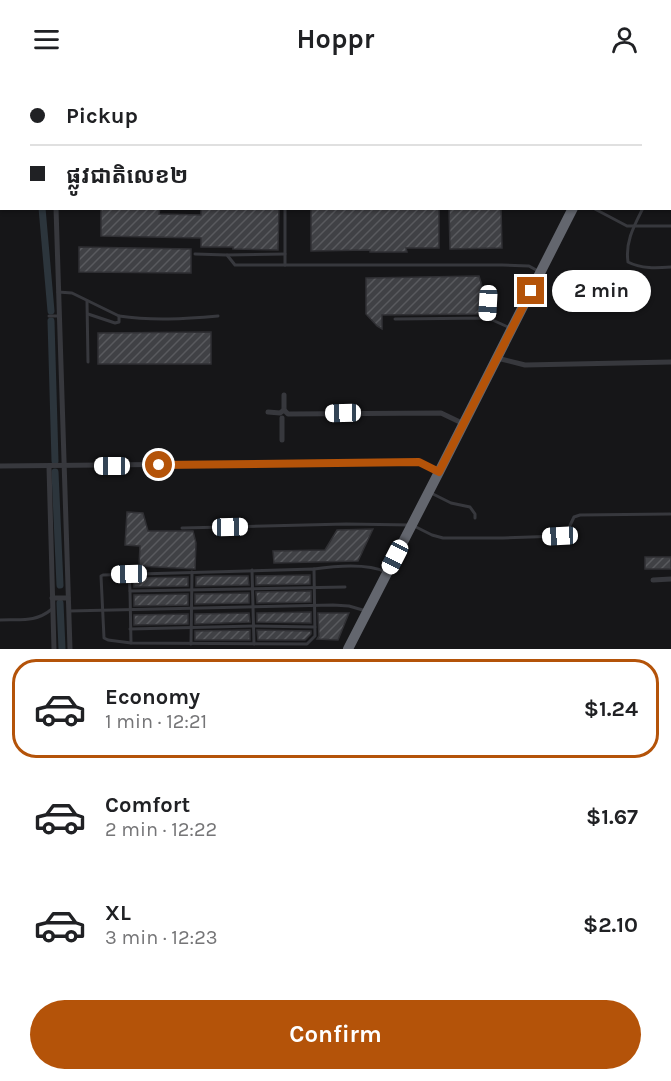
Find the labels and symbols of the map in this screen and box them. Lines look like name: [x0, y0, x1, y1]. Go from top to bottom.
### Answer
callout: 2 min: [552, 270, 651, 312]
route end: [517, 277, 544, 304]
car: [478, 285, 498, 321]
car: [325, 404, 361, 422]
route start: [145, 451, 172, 478]
car: [94, 457, 130, 475]
car: [212, 518, 248, 536]
car: [542, 526, 578, 546]
car: [379, 537, 411, 577]
car: [111, 565, 147, 583]

